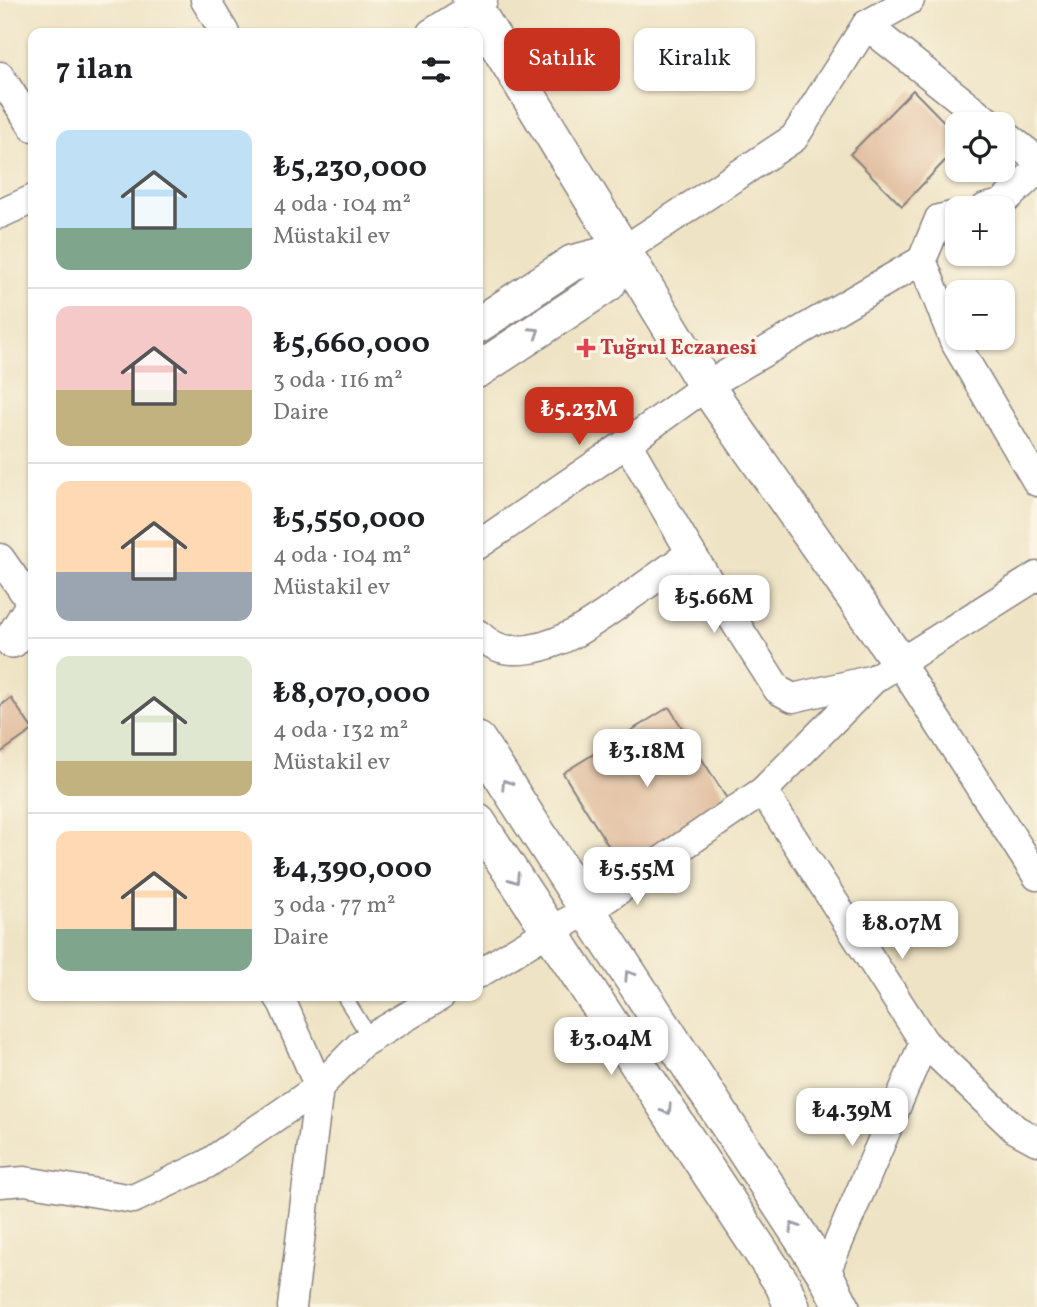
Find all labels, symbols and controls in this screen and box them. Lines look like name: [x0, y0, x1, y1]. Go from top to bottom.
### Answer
chip: Satılık: [504, 28, 620, 91]
chip: Kiralık: [634, 28, 755, 91]
text: 7 ilan: [56, 49, 133, 91]
icon: filters: [417, 51, 455, 89]
map controls: [945, 112, 1015, 350]
button: locate: [945, 112, 1015, 182]
text: ₺5,230,000: [273, 147, 427, 189]
icon: home: [112, 158, 196, 242]
text: 4 oda · 104 m²: [273, 189, 411, 221]
button: +: [945, 196, 1015, 266]
text: Müstakil ev: [273, 221, 390, 253]
button: −: [945, 280, 1015, 350]
text: ₺5,660,000: [273, 323, 430, 365]
one-way arrow: [527, 328, 540, 340]
icon: home: [112, 334, 196, 418]
place label: Tuğrul Eczanesi: [600, 334, 757, 363]
marker: Tuğrul Eczanesi: [578, 340, 594, 356]
text: 3 oda · 116 m²: [273, 365, 403, 397]
pin: ₺5.23M: [522, 388, 636, 447]
text: ₺5.23M: [541, 394, 617, 426]
text: Daire: [273, 397, 329, 429]
text: ₺5,550,000: [273, 498, 425, 540]
icon: home: [112, 509, 196, 593]
text: 4 oda · 104 m²: [273, 540, 411, 572]
text: Müstakil ev: [273, 572, 390, 604]
pin: ₺5.66M: [657, 576, 771, 635]
text: ₺5.66M: [675, 582, 753, 614]
text: ₺8,070,000: [273, 673, 430, 715]
icon: home: [112, 684, 196, 768]
text: 4 oda · 132 m²: [273, 715, 408, 747]
pin: ₺3.18M: [590, 730, 704, 789]
text: ₺3.18M: [609, 736, 685, 768]
text: Müstakil ev: [273, 747, 390, 779]
one-way arrow: [502, 779, 515, 792]
text: ₺4,390,000: [273, 848, 432, 890]
pin: ₺5.55M: [580, 848, 694, 907]
text: ₺5.55M: [599, 854, 675, 886]
icon: home: [112, 859, 196, 943]
one-way arrow: [507, 871, 519, 884]
text: 3 oda · 77 m²: [273, 890, 396, 922]
pin: ₺8.07M: [845, 902, 959, 961]
text: ₺8.07M: [862, 908, 942, 940]
text: Daire: [273, 922, 329, 954]
one-way arrow: [625, 970, 638, 983]
pin: ₺3.04M: [554, 1018, 668, 1077]
text: ₺3.04M: [570, 1024, 652, 1056]
pin: ₺4.39M: [795, 1088, 909, 1148]
text: ₺4.39M: [812, 1095, 892, 1127]
one-way arrow: [659, 1102, 671, 1115]
one-way arrow: [789, 1222, 802, 1235]

